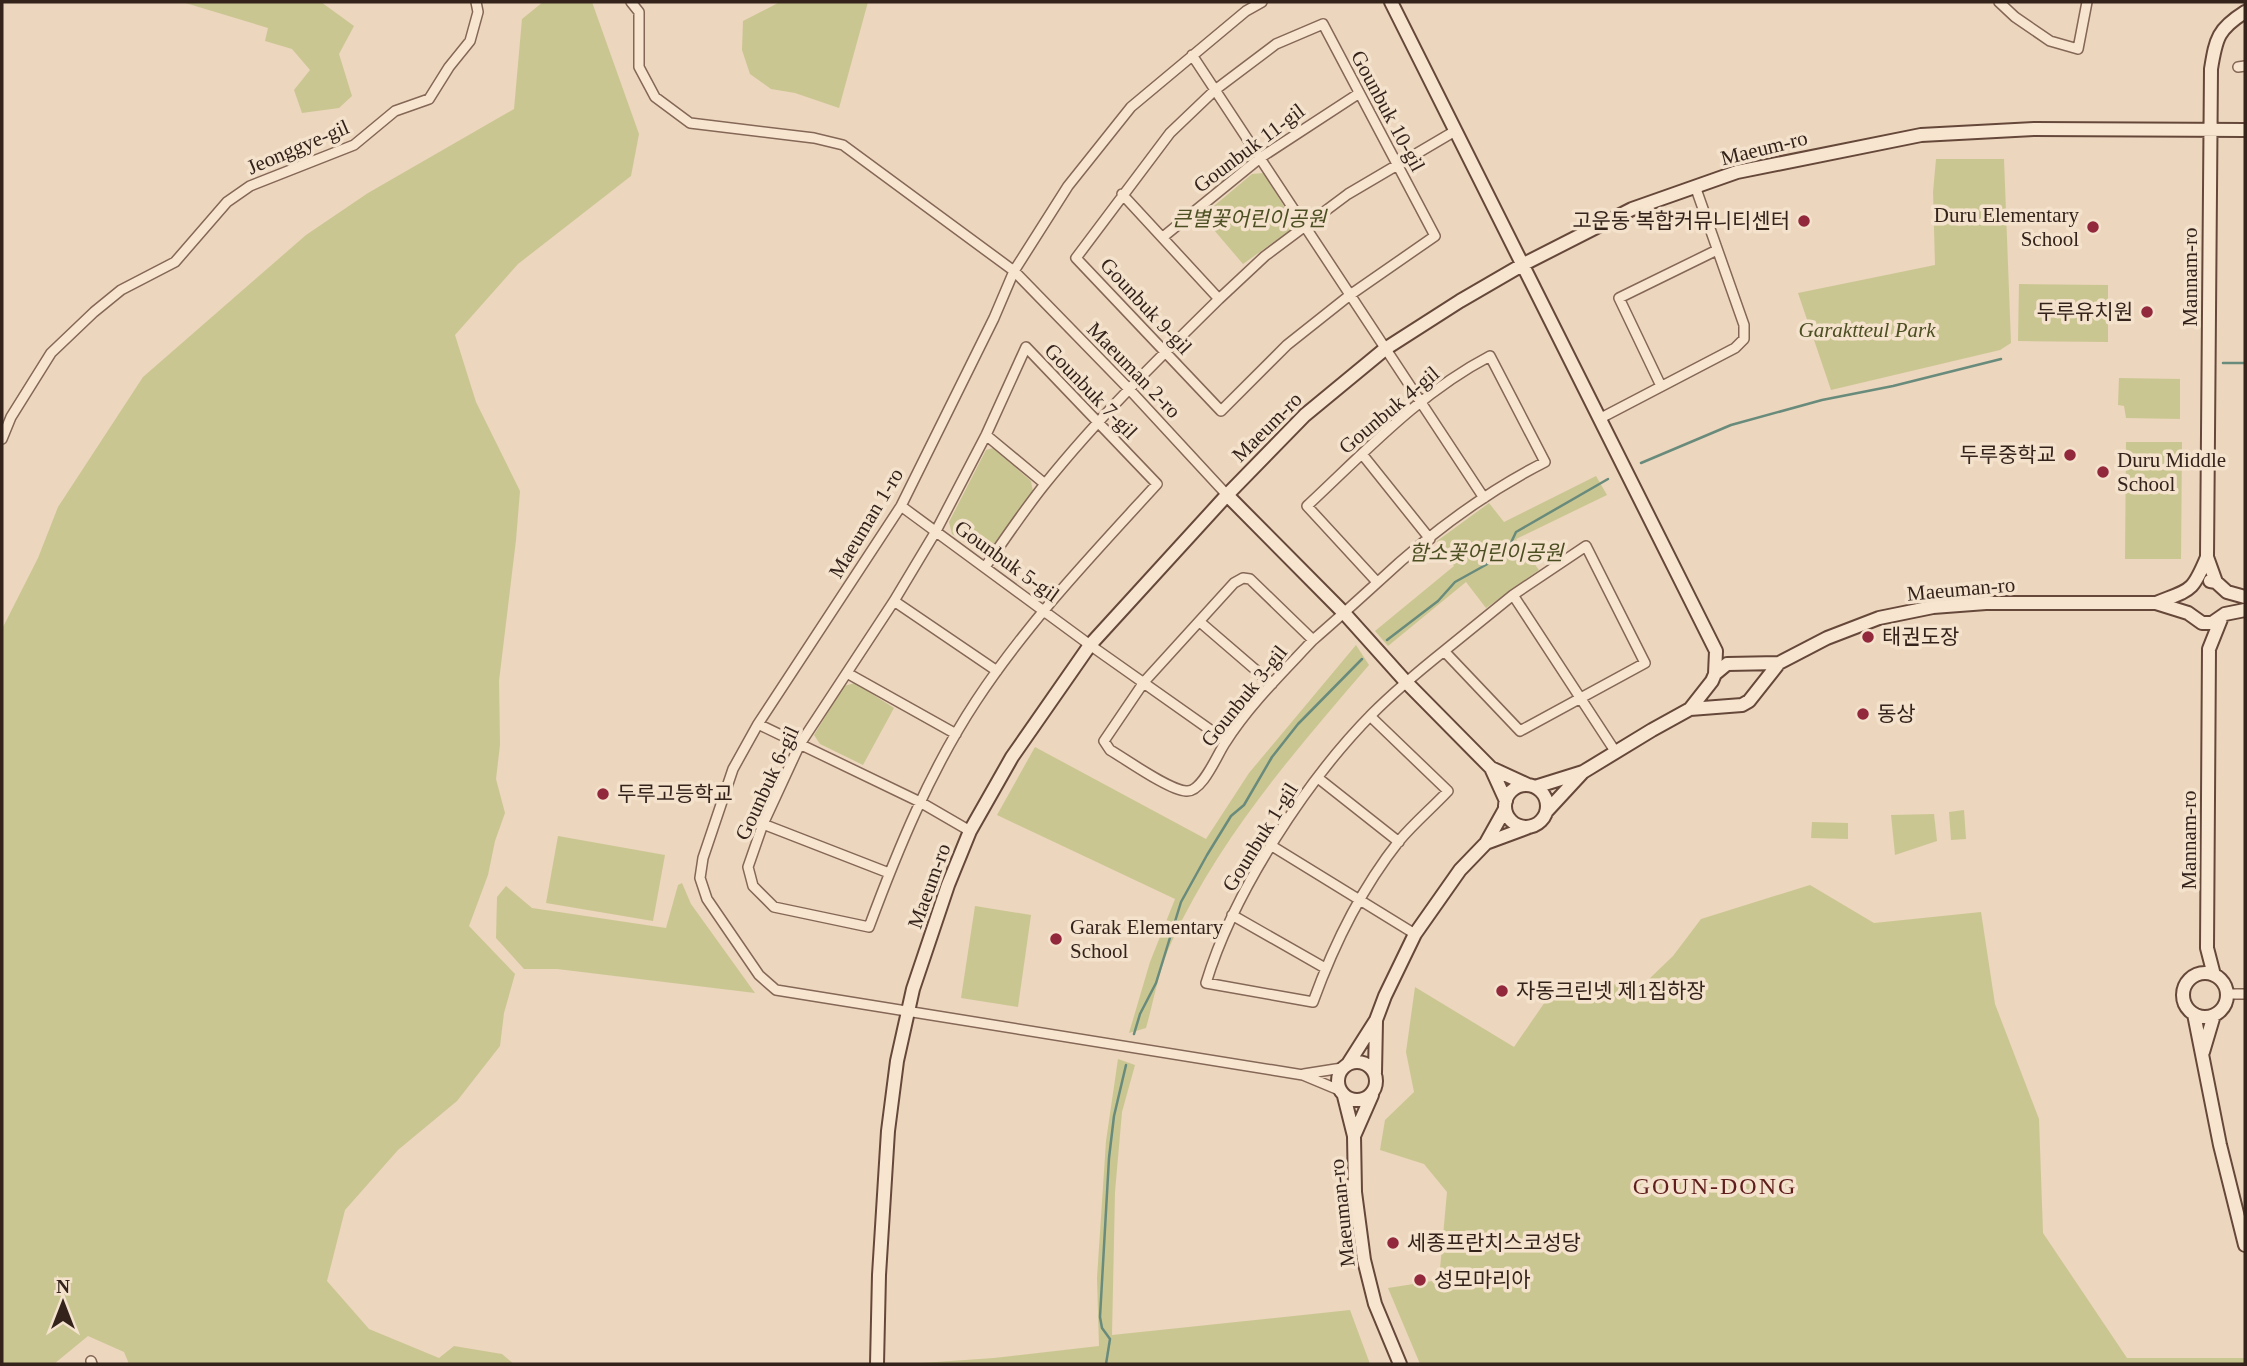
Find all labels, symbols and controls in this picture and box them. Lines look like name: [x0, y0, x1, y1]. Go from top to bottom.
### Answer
street label: Gounbuk 10-gil: [1346, 46, 1430, 176]
street label: Gounbuk 11-gil: [1189, 98, 1309, 198]
street label: Jeonggye-gil: [243, 115, 353, 179]
street label: Maeum-ro: [1718, 126, 1810, 170]
place label: Duru Elementary School: [1934, 203, 2079, 251]
park label: 큰별꽃어린이공원: [1172, 207, 1328, 231]
place label: 고운동 복합커뮤니티센터: [1572, 209, 1790, 233]
marker: 고운동 복합커뮤니티센터: [1796, 213, 1812, 229]
marker: Duru Elementary School: [2085, 219, 2101, 235]
street label: Mannam-ro: [2178, 227, 2202, 327]
street label: Gounbuk 9-gil: [1095, 253, 1197, 359]
place label: 두루유치원: [2036, 300, 2133, 324]
marker: 두루유치원: [2139, 304, 2155, 320]
street label: Maeuman 2-ro: [1082, 317, 1186, 423]
park label: Garaktteul Park: [1798, 318, 1936, 342]
street label: Gounbuk 7-gil: [1040, 338, 1142, 444]
street label: Gounbuk 4-gil: [1334, 361, 1444, 459]
street label: Maeum-ro: [1227, 387, 1307, 467]
place label: 두루중학교: [1959, 443, 2056, 467]
marker: 두루중학교: [2062, 447, 2078, 463]
place label: Duru Middle School: [2117, 448, 2226, 496]
street label: Maeuman 1-ro: [824, 464, 908, 582]
marker: Duru Middle School: [2095, 464, 2111, 480]
street label: Gounbuk 5-gil: [950, 515, 1064, 607]
park label: 함소꽃어린이공원: [1409, 541, 1565, 565]
street label: Maeuman-ro: [1906, 572, 2016, 606]
place label: 태권도장: [1882, 625, 1959, 649]
marker: 태권도장: [1860, 629, 1876, 645]
street label: Gounbuk 3-gil: [1196, 640, 1292, 751]
place label: 동상: [1877, 702, 1916, 726]
marker: 동상: [1855, 706, 1871, 722]
street label: Gounbuk 6-gil: [730, 722, 804, 844]
street label: Gounbuk 1-gil: [1217, 778, 1303, 896]
place label: 두루고등학교: [617, 782, 733, 806]
marker: 두루고등학교: [595, 786, 611, 802]
street label: Mannam-ro: [2177, 790, 2201, 890]
street label: Maeum-ro: [903, 840, 955, 932]
place label: Garak Elementary School: [1070, 915, 1224, 963]
marker: Garak Elementary School: [1048, 931, 1064, 947]
place label: 자동크린넷 제1집하장: [1516, 979, 1706, 1003]
marker: 자동크린넷 제1집하장: [1494, 983, 1510, 999]
street label: Maeuman-ro: [1324, 1158, 1360, 1268]
district label: GOUN-DONG: [1633, 1173, 1797, 1199]
place label: 세종프란치스코성당: [1407, 1231, 1581, 1255]
marker: 세종프란치스코성당: [1385, 1235, 1401, 1251]
north arrow: [28, 1268, 98, 1338]
place label: 성모마리아: [1434, 1268, 1531, 1292]
marker: 성모마리아: [1412, 1272, 1428, 1288]
text: N: [56, 1276, 70, 1297]

